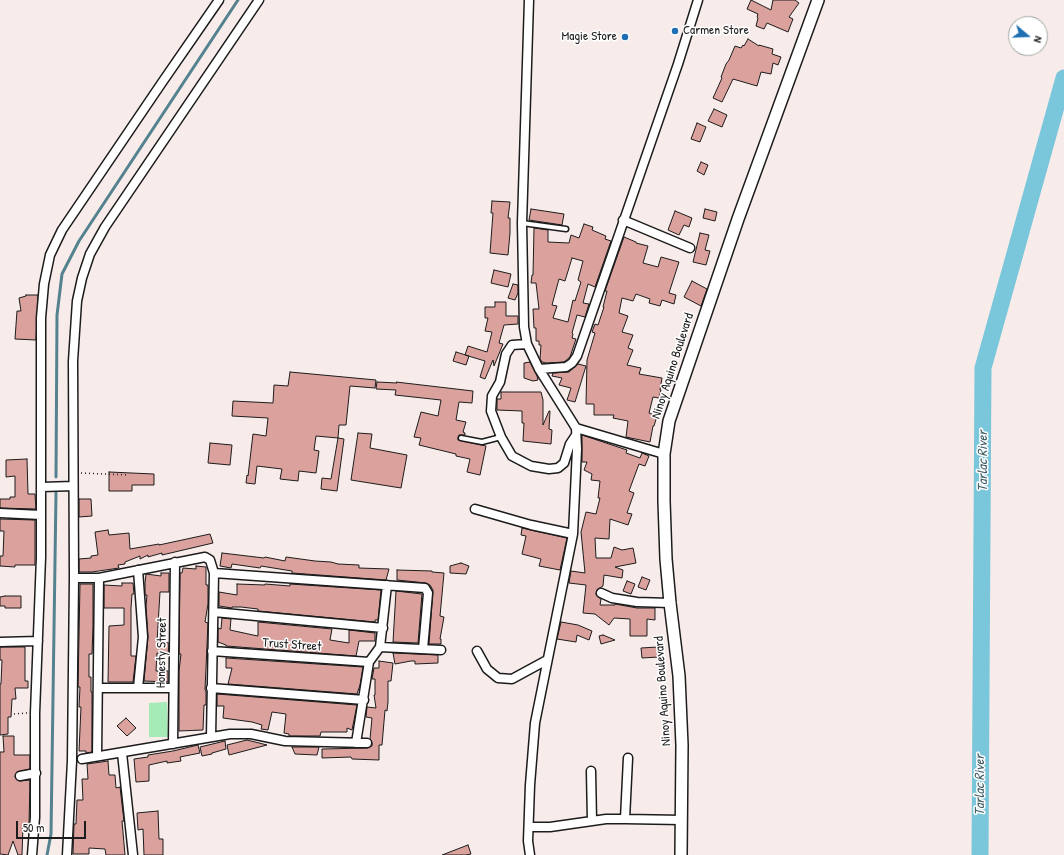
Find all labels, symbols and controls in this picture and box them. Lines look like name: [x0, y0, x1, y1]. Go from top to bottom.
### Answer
north arrow: [1008, 16, 1048, 56]
place label: Carmen Store: [683, 23, 749, 39]
marker: Carmen Store: [670, 26, 680, 36]
place label: Magie Store: [561, 29, 617, 45]
marker: Magie Store: [620, 32, 630, 42]
text: N: [1031, 35, 1046, 45]
street label: Ninoy Aquino Boulevard: [649, 311, 697, 421]
water label: Tarlac River: [975, 430, 991, 492]
street label: Honesty Street: [154, 618, 170, 688]
street label: Trust Street: [262, 635, 322, 655]
street label: Ninoy Aquino Boulevard: [651, 636, 675, 746]
water label: Tarlac River: [972, 754, 988, 816]
scale bar: [18, 813, 88, 839]
text: 50 m: [23, 819, 44, 836]

